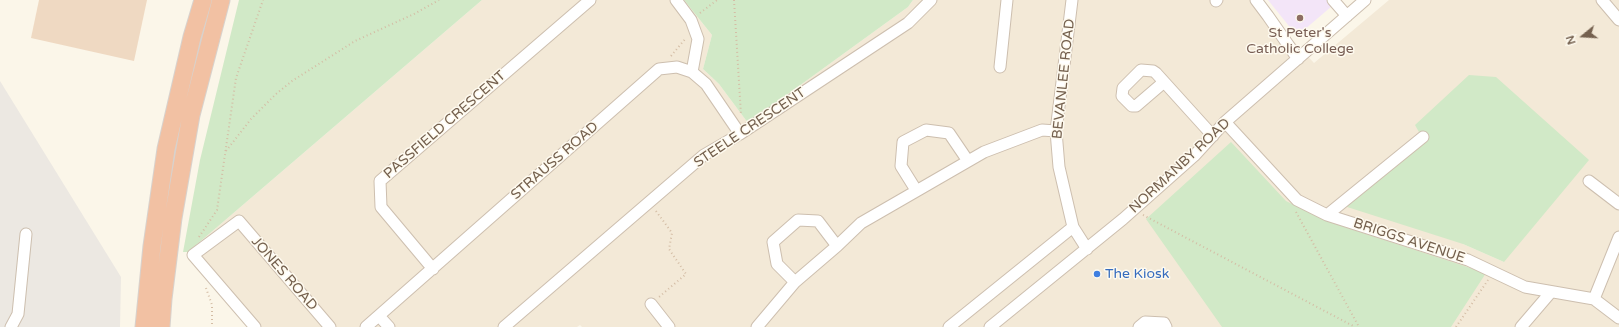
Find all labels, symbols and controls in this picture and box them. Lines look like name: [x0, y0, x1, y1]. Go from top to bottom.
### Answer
marker: St Peter's Catholic College: [1295, 13, 1305, 23]
north arrow: [1563, 16, 1603, 56]
street label: BEVANLEE ROAD: [1049, 18, 1079, 140]
place label: St Peter's Catholic College: [1246, 25, 1354, 58]
text: N: [1564, 34, 1579, 46]
street label: PASSFIELD CRESCENT: [381, 68, 509, 182]
street label: STEELE CRESCENT: [691, 84, 809, 172]
street label: NORMANBY ROAD: [1126, 115, 1234, 217]
street label: STRAUSS ROAD: [508, 118, 602, 204]
street label: BRIGGS AVENUE: [1351, 215, 1467, 267]
street label: JONES ROAD: [247, 234, 321, 314]
place label: The Kiosk: [1105, 266, 1169, 282]
marker: The Kiosk: [1092, 269, 1102, 279]

